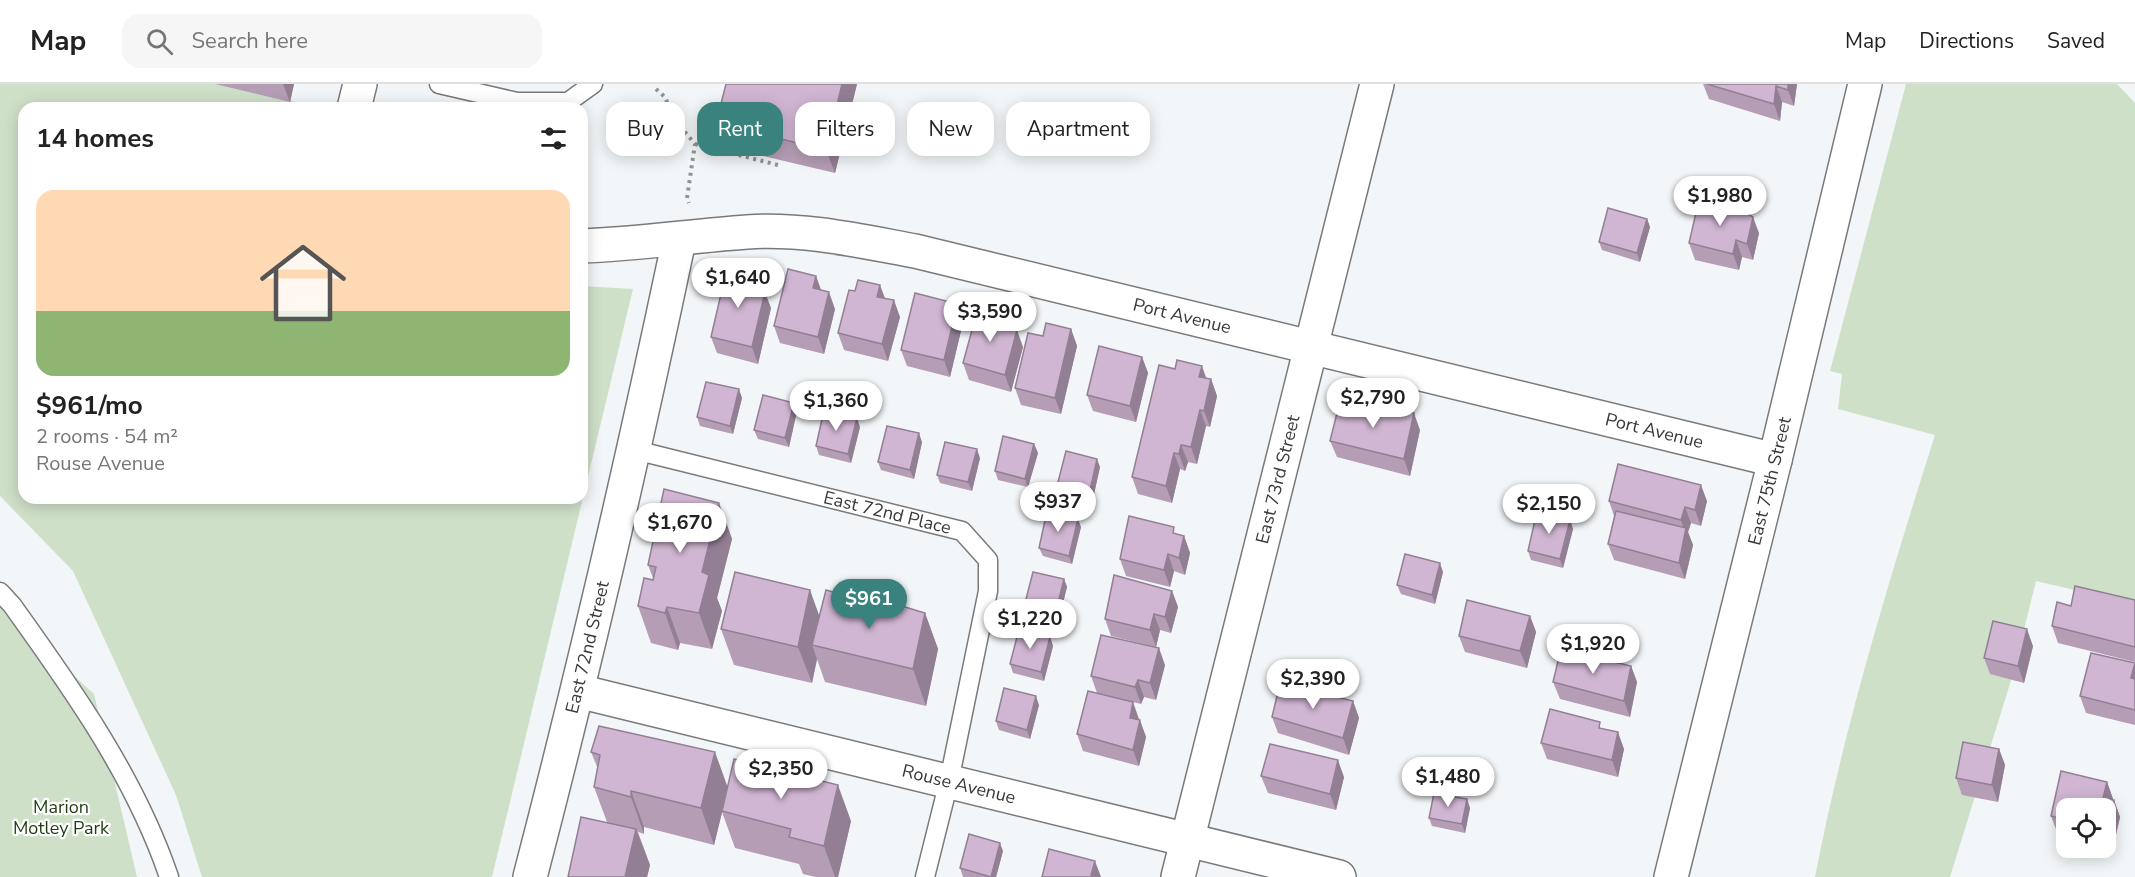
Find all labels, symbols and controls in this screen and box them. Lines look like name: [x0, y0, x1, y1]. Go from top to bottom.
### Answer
search box: [122, 14, 542, 68]
text: Map: [30, 22, 86, 60]
icon: search: [143, 25, 176, 58]
text: Search here: [191, 26, 308, 56]
text: Map: [1845, 27, 1886, 55]
text: Directions: [1919, 27, 2014, 55]
text: Saved: [2047, 27, 2105, 55]
chip: Buy: [606, 102, 685, 156]
chip: Rent: [697, 102, 783, 156]
chip: Filters: [795, 102, 895, 156]
chip: New: [907, 102, 994, 156]
chip: Apartment: [1006, 102, 1150, 156]
text: 14 homes: [36, 121, 154, 156]
icon: filters: [537, 122, 570, 155]
pin: $1,980: [1671, 176, 1769, 227]
text: $1,980: [1688, 182, 1752, 209]
icon: home: [249, 229, 357, 337]
pin: $1,640: [689, 258, 787, 309]
text: $1,640: [706, 264, 770, 291]
pin: $3,590: [941, 292, 1039, 343]
street label: Port Avenue: [1131, 292, 1234, 339]
text: $3,590: [958, 298, 1022, 325]
pin: $2,790: [1324, 378, 1422, 429]
pin: $1,360: [787, 381, 885, 432]
text: $2,790: [1341, 384, 1405, 411]
text: $1,360: [804, 387, 868, 414]
text: $961/mo: [36, 388, 143, 423]
street label: Port Avenue: [1603, 407, 1706, 454]
street label: East 73rd Street: [1250, 412, 1306, 546]
street label: East 75th Street: [1742, 414, 1797, 548]
text: 2 rooms · 54 m²: [36, 423, 178, 450]
text: Rouse Avenue: [36, 450, 165, 477]
pin: $937: [1022, 482, 1094, 533]
pin: $2,150: [1500, 484, 1598, 535]
street label: East 72nd Place: [821, 485, 954, 540]
text: $937: [1034, 488, 1082, 515]
text: $2,150: [1517, 490, 1581, 517]
pin: $1,670: [631, 503, 729, 554]
text: $1,670: [648, 509, 712, 536]
street label: East 72nd Street: [560, 578, 615, 716]
pin: $961: [833, 579, 905, 630]
text: $961: [845, 585, 893, 612]
pin: $1,220: [981, 599, 1079, 650]
text: $1,220: [998, 605, 1062, 632]
pin: $1,920: [1544, 624, 1642, 675]
text: $1,920: [1561, 630, 1625, 657]
pin: $2,390: [1264, 659, 1362, 710]
text: $2,390: [1281, 665, 1345, 692]
pin: $2,350: [732, 749, 830, 800]
text: $2,350: [749, 755, 813, 782]
pin: $1,480: [1399, 757, 1497, 808]
street label: Rouse Avenue: [900, 759, 1018, 810]
text: $1,480: [1416, 763, 1480, 790]
park label: Marion Motley Park: [13, 795, 110, 840]
map controls: [2056, 798, 2116, 858]
button: locate: [2056, 798, 2116, 858]

